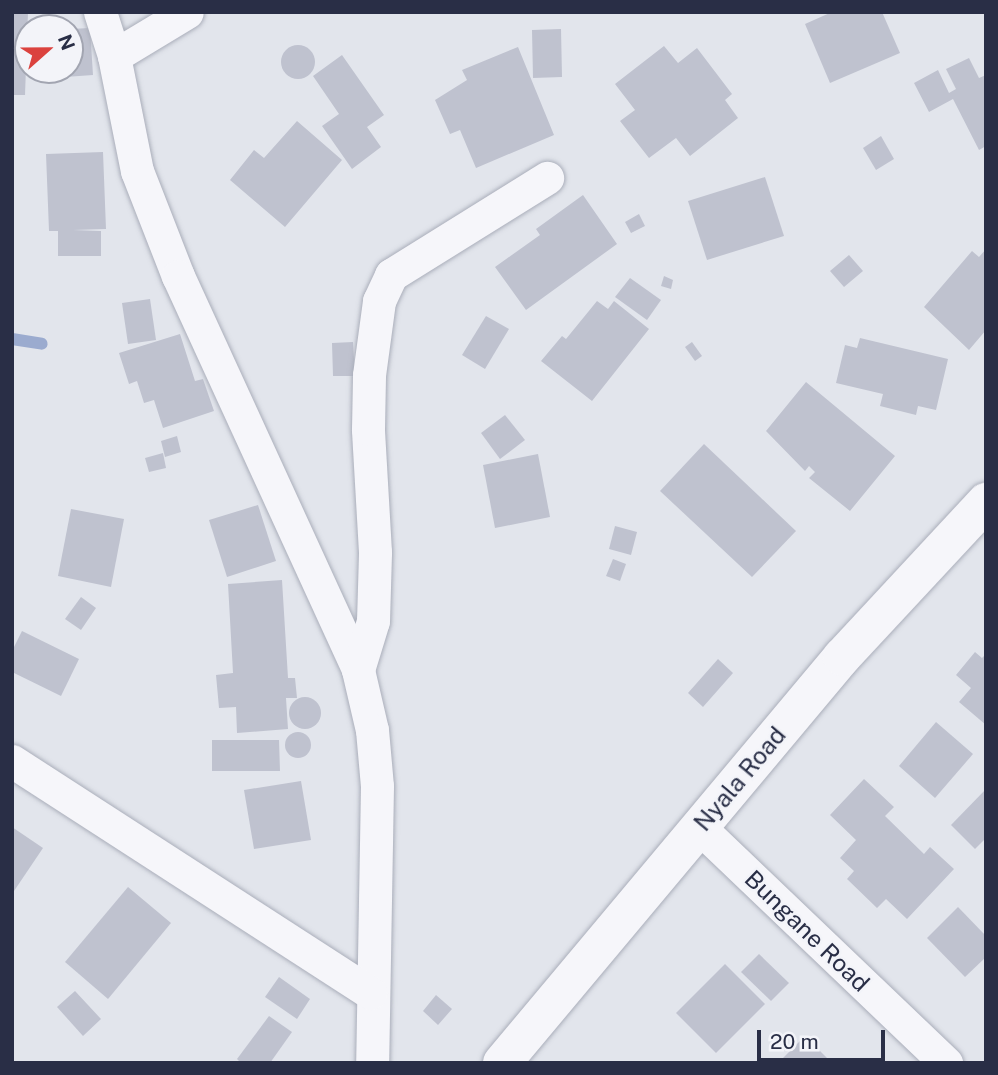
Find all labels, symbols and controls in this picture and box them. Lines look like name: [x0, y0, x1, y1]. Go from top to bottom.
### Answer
north arrow: [14, 14, 84, 84]
text: N: [54, 31, 80, 53]
street label: Nyala Road: [688, 721, 792, 837]
street label: Bungane Road: [739, 864, 875, 998]
scale bar: [760, 1016, 888, 1060]
text: 20 m: [770, 1029, 819, 1054]

